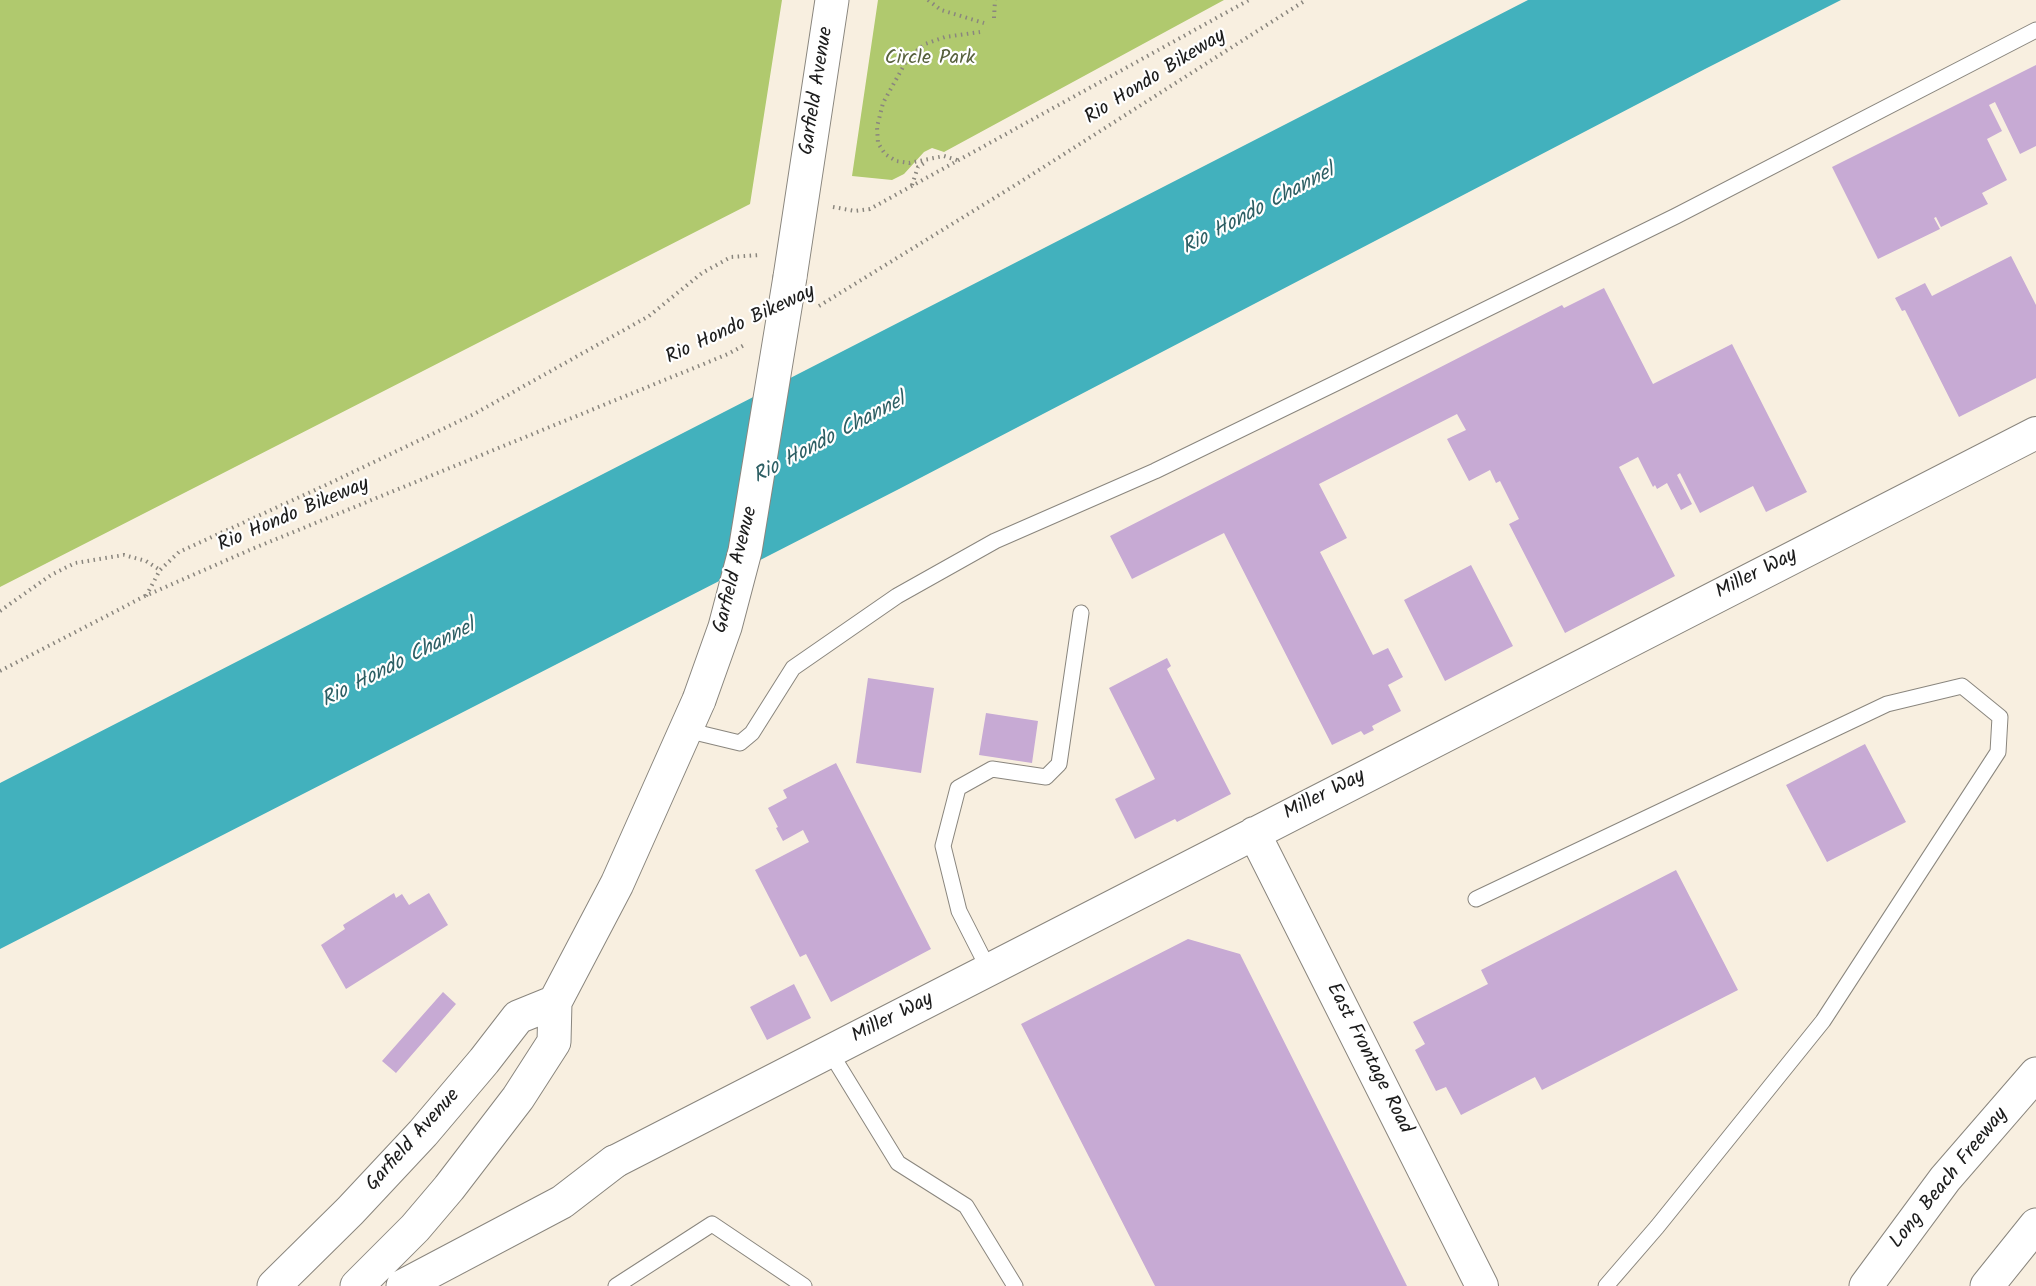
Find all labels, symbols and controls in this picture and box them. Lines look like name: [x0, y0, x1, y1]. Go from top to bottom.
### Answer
street label: Garfield Avenue: [796, 25, 840, 157]
street label: Rio Hondo Bikeway: [1081, 25, 1231, 131]
park label: Circle Park: [885, 48, 975, 72]
water label: Rio Hondo Channel: [1178, 160, 1340, 262]
street label: Rio Hondo Bikeway: [663, 281, 819, 371]
water label: Rio Hondo Channel: [749, 389, 911, 491]
street label: Rio Hondo Bikeway: [215, 473, 373, 559]
street label: Garfield Avenue: [710, 504, 764, 636]
street label: Miller Way: [1712, 544, 1802, 606]
water label: Rio Hondo Channel: [318, 615, 480, 715]
street label: Miller Way: [1280, 765, 1370, 827]
street label: East Frontage Road: [1320, 980, 1416, 1138]
street label: Miller Way: [848, 988, 938, 1050]
street label: Garfield Avenue: [362, 1085, 466, 1197]
street label: Long Beach Freeway: [1886, 1104, 2014, 1254]

